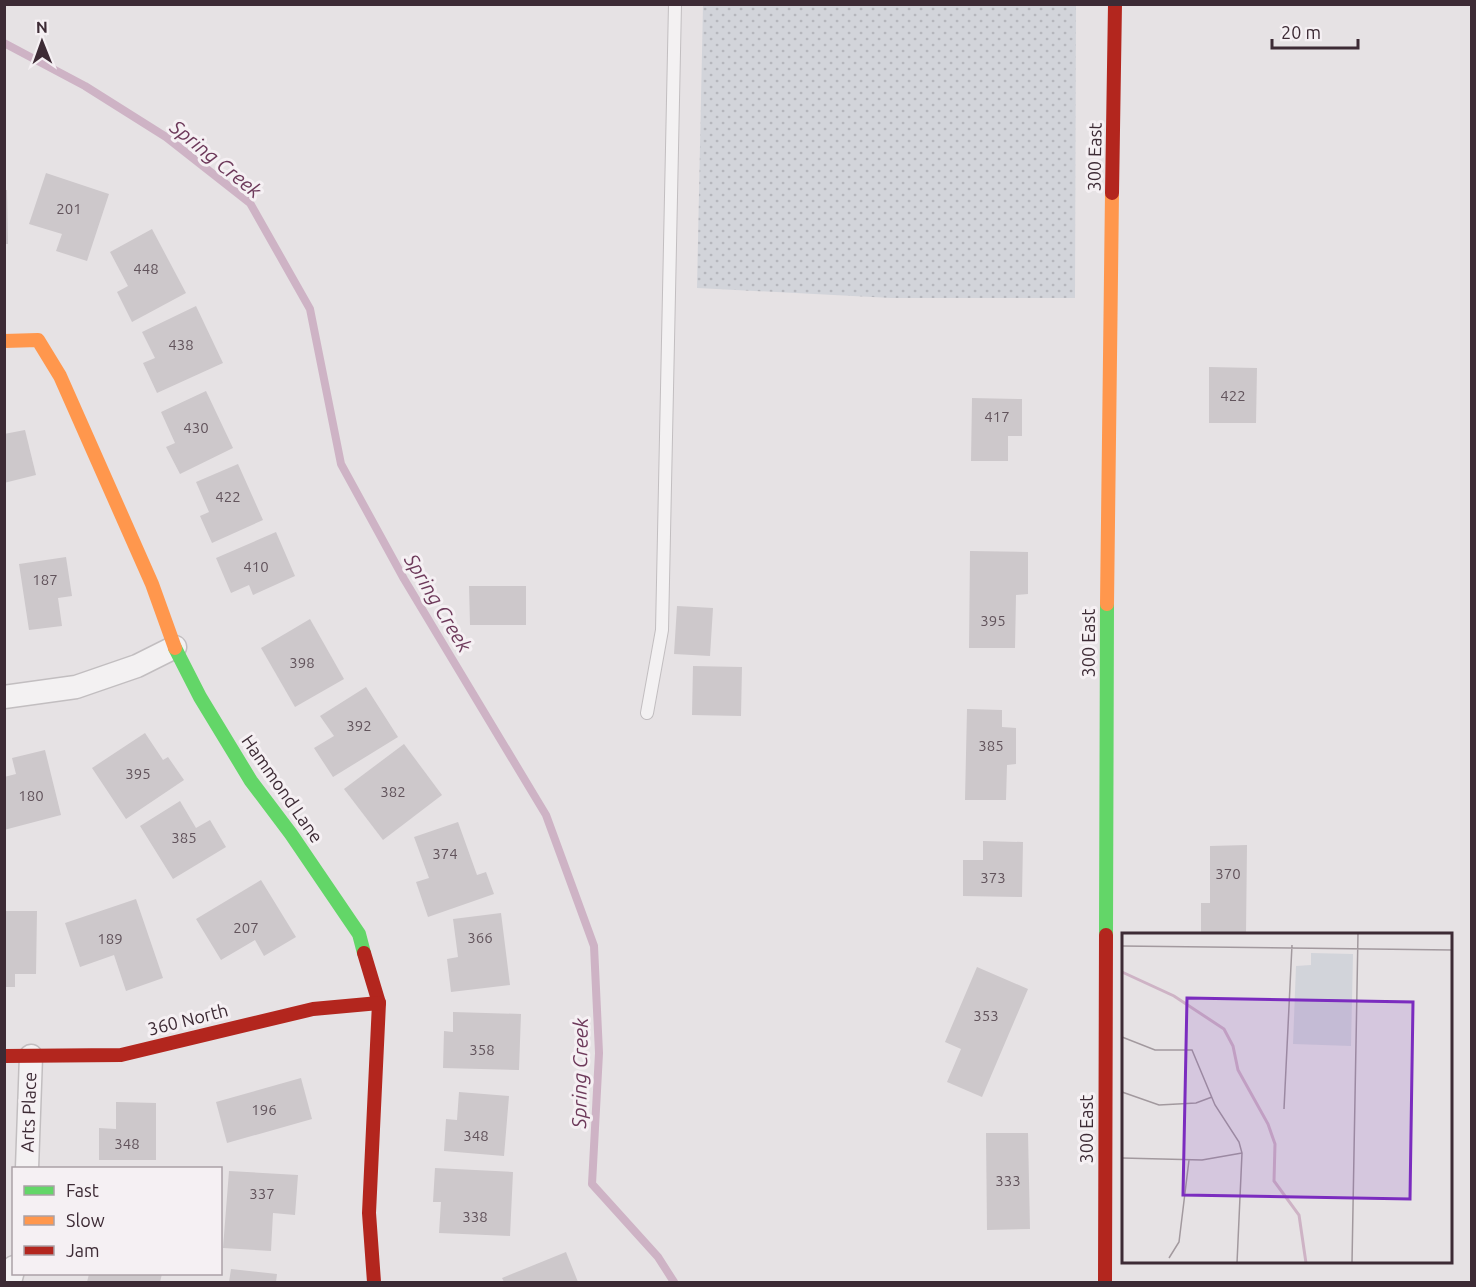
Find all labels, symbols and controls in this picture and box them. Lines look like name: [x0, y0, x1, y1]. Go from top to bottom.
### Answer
north arrow: [12, 12, 72, 72]
scale bar: [1272, 12, 1358, 50]
text: N: [36, 18, 48, 36]
text: 20 m: [1281, 22, 1321, 42]
water label: Spring Creek: [165, 114, 267, 203]
street label: 300 East: [1083, 122, 1105, 192]
house number: 201: [56, 200, 82, 217]
house number: 448: [133, 260, 159, 277]
house number: 438: [168, 336, 194, 353]
house number: 422: [1220, 387, 1246, 404]
house number: 417: [984, 408, 1010, 425]
house number: 430: [183, 419, 209, 436]
house number: 422: [215, 488, 241, 505]
water label: Spring Creek: [400, 549, 477, 657]
house number: 410: [243, 558, 269, 575]
house number: 187: [32, 571, 58, 588]
street label: 300 East: [1078, 609, 1098, 677]
house number: 395: [980, 612, 1006, 629]
house number: 398: [289, 654, 315, 671]
house number: 392: [346, 717, 372, 734]
street label: Hammond Lane: [238, 731, 327, 846]
house number: 385: [978, 737, 1004, 754]
house number: 395: [125, 765, 151, 782]
house number: 382: [380, 783, 406, 800]
house number: 180: [18, 787, 44, 804]
house number: 385: [171, 829, 197, 846]
house number: 374: [432, 845, 458, 862]
house number: 370: [1215, 865, 1241, 882]
house number: 373: [980, 869, 1006, 886]
house number: 207: [233, 919, 259, 936]
house number: 366: [467, 929, 493, 946]
house number: 189: [97, 930, 123, 947]
inset map: [1122, 933, 1452, 1263]
street label: 360 North: [145, 999, 230, 1039]
house number: 353: [973, 1007, 999, 1024]
water label: Spring Creek: [567, 1017, 592, 1129]
house number: 358: [469, 1041, 495, 1058]
street label: Arts Place: [17, 1071, 39, 1153]
street label: 300 East: [1076, 1095, 1096, 1163]
house number: 196: [251, 1101, 277, 1118]
house number: 348: [463, 1127, 489, 1144]
house number: 348: [114, 1135, 140, 1152]
legend: [12, 1167, 222, 1275]
house number: 333: [995, 1172, 1021, 1189]
text: Fast: [66, 1180, 99, 1200]
house number: 337: [249, 1185, 275, 1202]
house number: 338: [462, 1208, 488, 1225]
text: Slow: [66, 1210, 105, 1230]
text: Jam: [66, 1240, 100, 1260]

